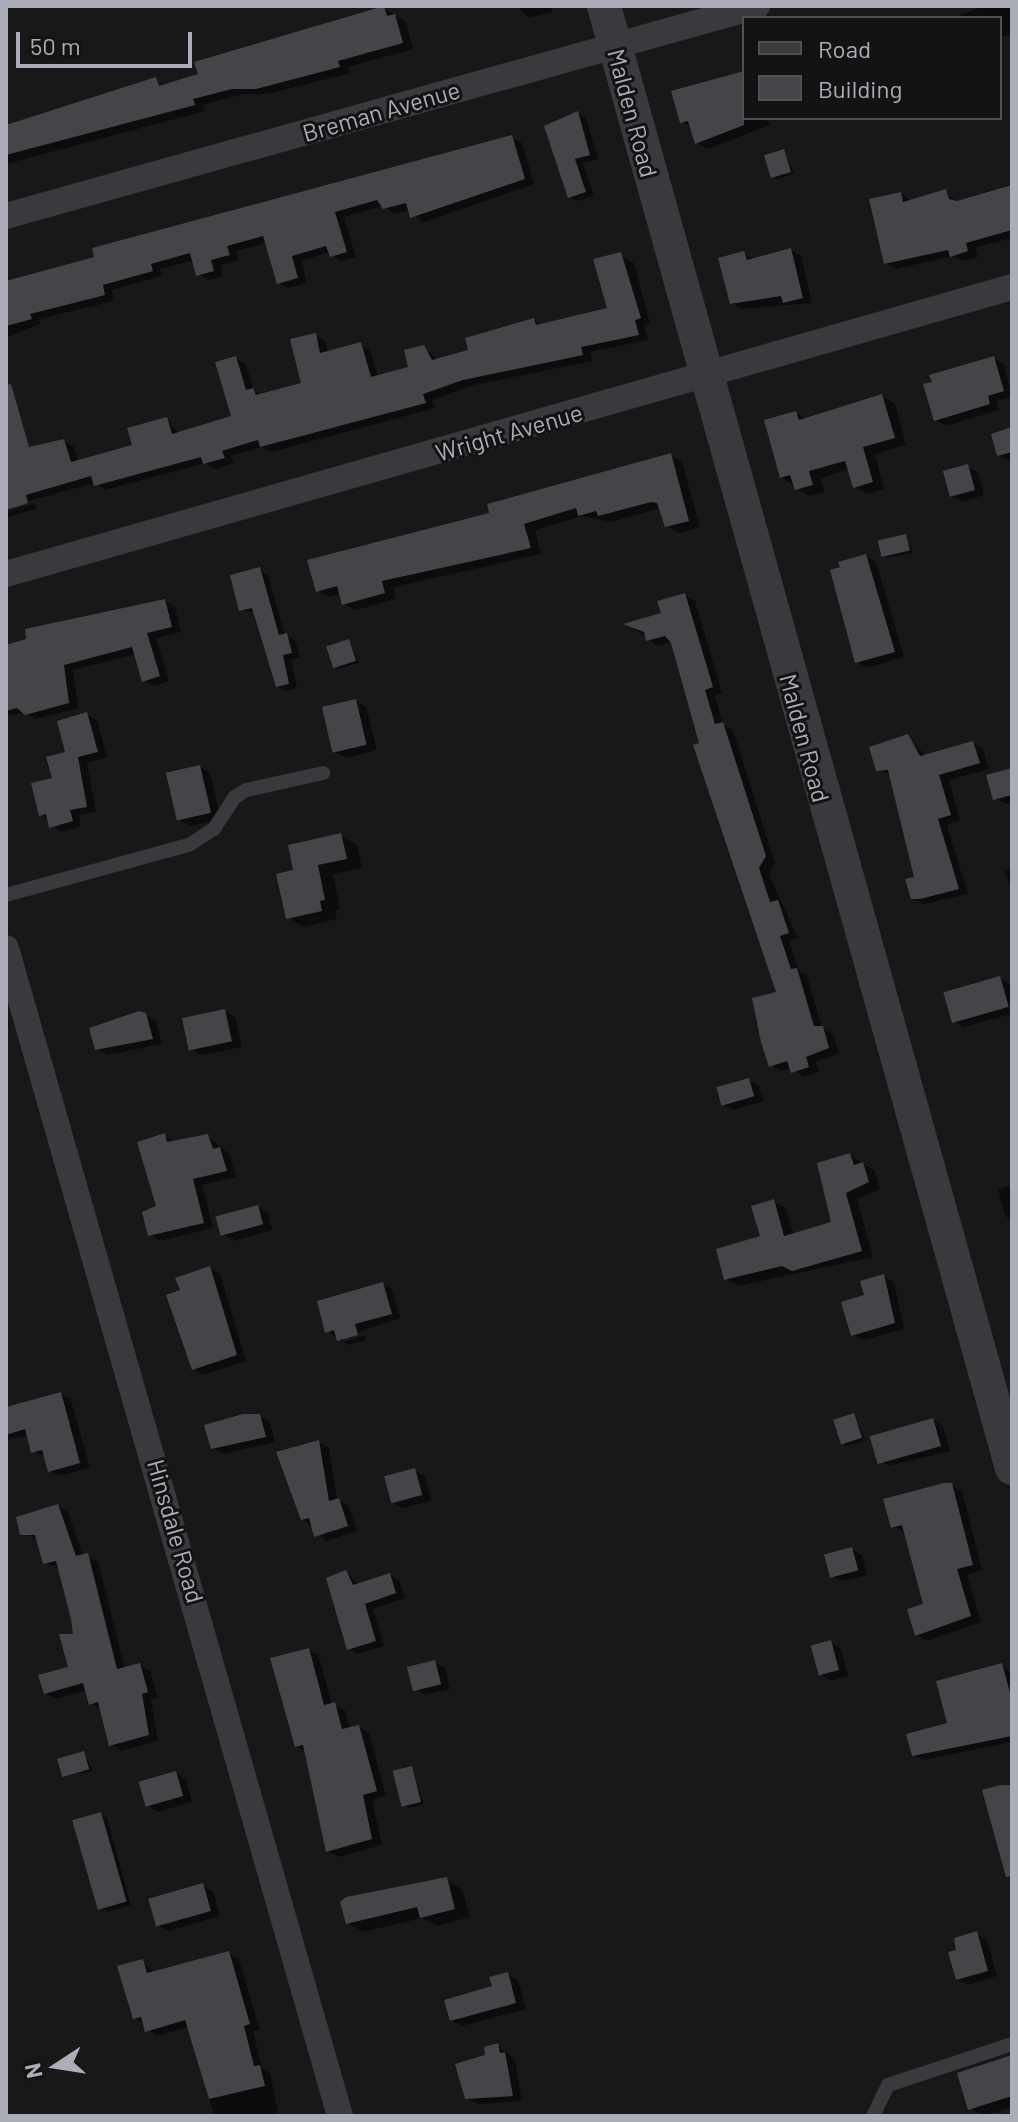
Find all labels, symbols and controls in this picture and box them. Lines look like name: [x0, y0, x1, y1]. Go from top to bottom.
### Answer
scale bar: [20, 16, 196, 66]
legend: [742, 16, 1002, 120]
text: 50 m: [30, 31, 81, 60]
text: Road: [818, 34, 871, 63]
street label: Malden Road: [602, 46, 664, 180]
text: Building: [818, 74, 902, 103]
street label: Breman Avenue: [299, 75, 463, 147]
street label: Wright Avenue: [432, 397, 586, 467]
street label: Malden Road: [774, 671, 836, 805]
street label: Hinsdale Road: [142, 1456, 210, 1606]
north arrow: [16, 2026, 96, 2106]
text: N: [18, 2061, 47, 2081]

